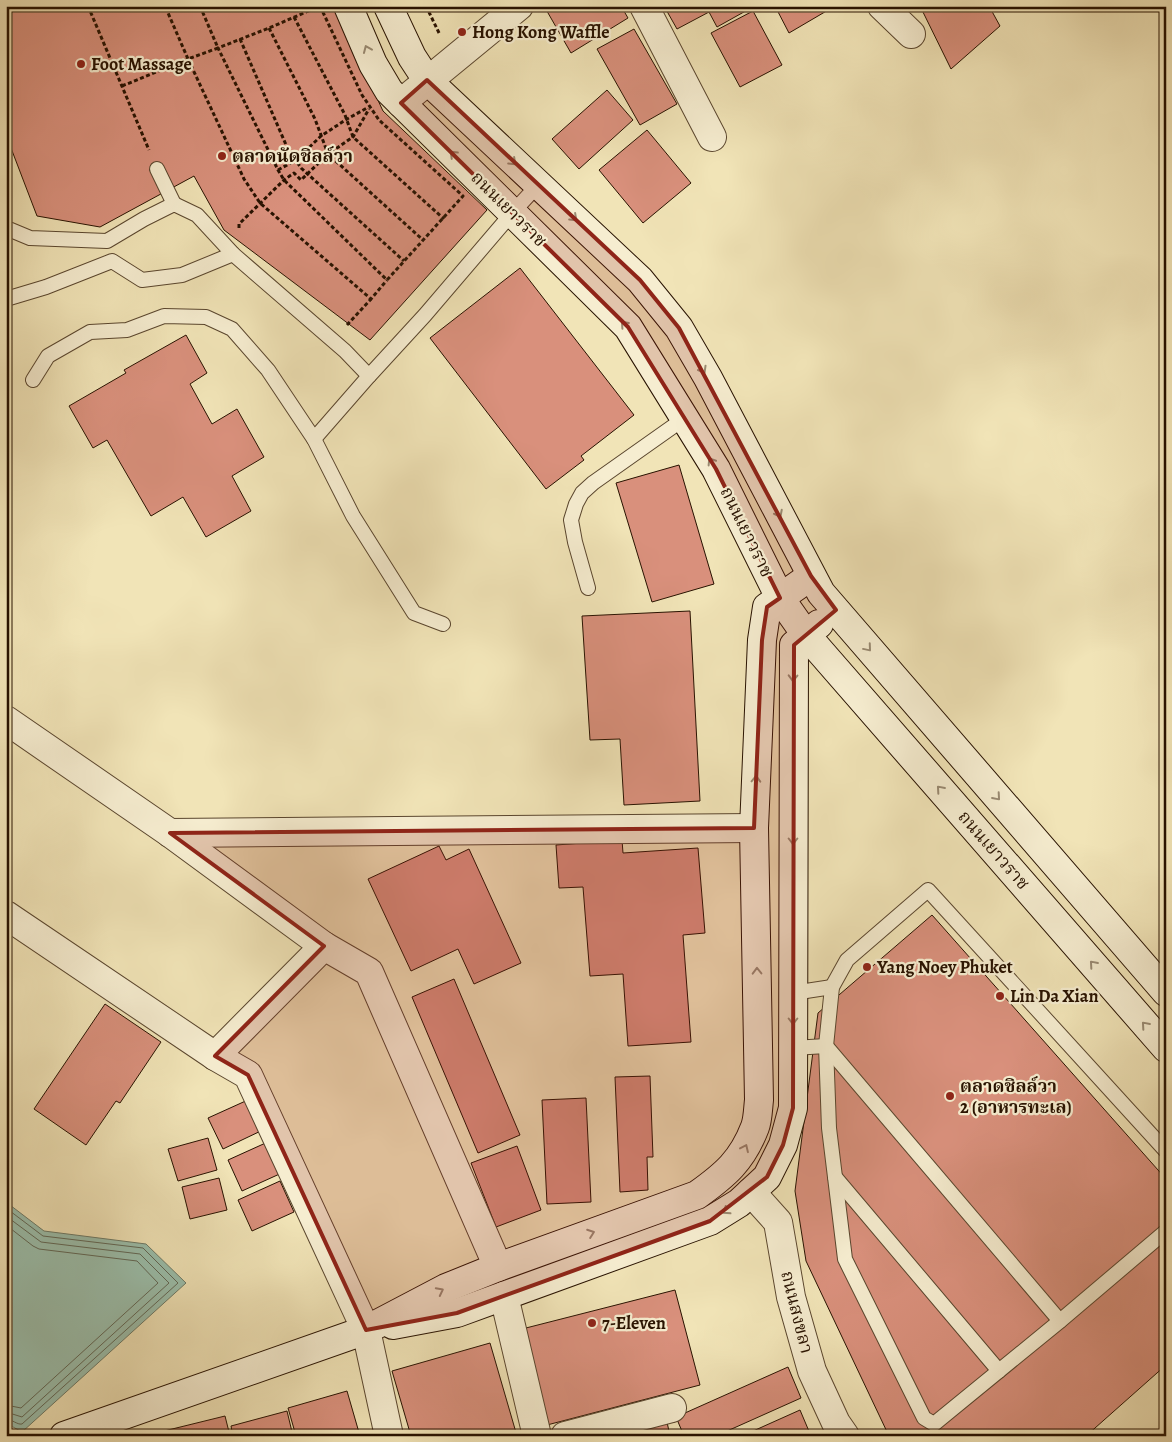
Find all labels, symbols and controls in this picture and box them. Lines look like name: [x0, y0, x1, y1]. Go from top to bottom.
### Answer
place label: Hong Kong Waffle: [472, 20, 610, 44]
marker: Hong Kong Waffle: [456, 26, 468, 38]
one-way arrow: [362, 45, 373, 54]
place label: Foot Massage: [91, 52, 192, 76]
marker: Foot Massage: [75, 58, 87, 70]
place label: ตลาดนัดชิลล์วา: [232, 144, 353, 168]
marker: ตลาดนัดชิลล์วา: [216, 150, 228, 162]
one-way arrow: [450, 151, 459, 160]
one-way arrow: [508, 156, 517, 165]
street label: ถนนเยาวราช: [466, 166, 552, 252]
one-way arrow: [569, 213, 578, 222]
one-way arrow: [621, 320, 630, 329]
one-way arrow: [697, 365, 707, 374]
one-way arrow: [708, 457, 717, 466]
street label: ถนนเยาวราช: [715, 483, 779, 581]
one-way arrow: [773, 508, 783, 517]
one-way arrow: [862, 642, 871, 651]
one-way arrow: [788, 674, 798, 682]
one-way arrow: [750, 775, 761, 783]
one-way arrow: [937, 785, 946, 794]
one-way arrow: [991, 791, 1000, 800]
street label: ถนนเยาวราช: [953, 805, 1035, 895]
one-way arrow: [788, 837, 798, 845]
place label: Yang Noey Phuket: [876, 955, 1013, 979]
marker: Yang Noey Phuket: [861, 961, 873, 973]
one-way arrow: [1089, 961, 1098, 970]
one-way arrow: [752, 967, 762, 974]
place label: Lin Da Xian: [1010, 984, 1099, 1008]
marker: Lin Da Xian: [994, 990, 1006, 1002]
one-way arrow: [788, 1017, 798, 1025]
one-way arrow: [1142, 1021, 1151, 1030]
place label: ตลาดชิลล์วา 2 (อาหารทะเล): [960, 1074, 1072, 1119]
marker: ตลาดชิลล์วา 2 (อาหารทะเล): [944, 1090, 956, 1102]
one-way arrow: [738, 1144, 749, 1153]
one-way arrow: [722, 1205, 732, 1214]
one-way arrow: [587, 1229, 595, 1239]
street label: ถนนสงขลา: [775, 1268, 819, 1356]
one-way arrow: [435, 1287, 444, 1297]
place label: 7-Eleven: [602, 1311, 666, 1335]
marker: 7-Eleven: [586, 1317, 598, 1329]

